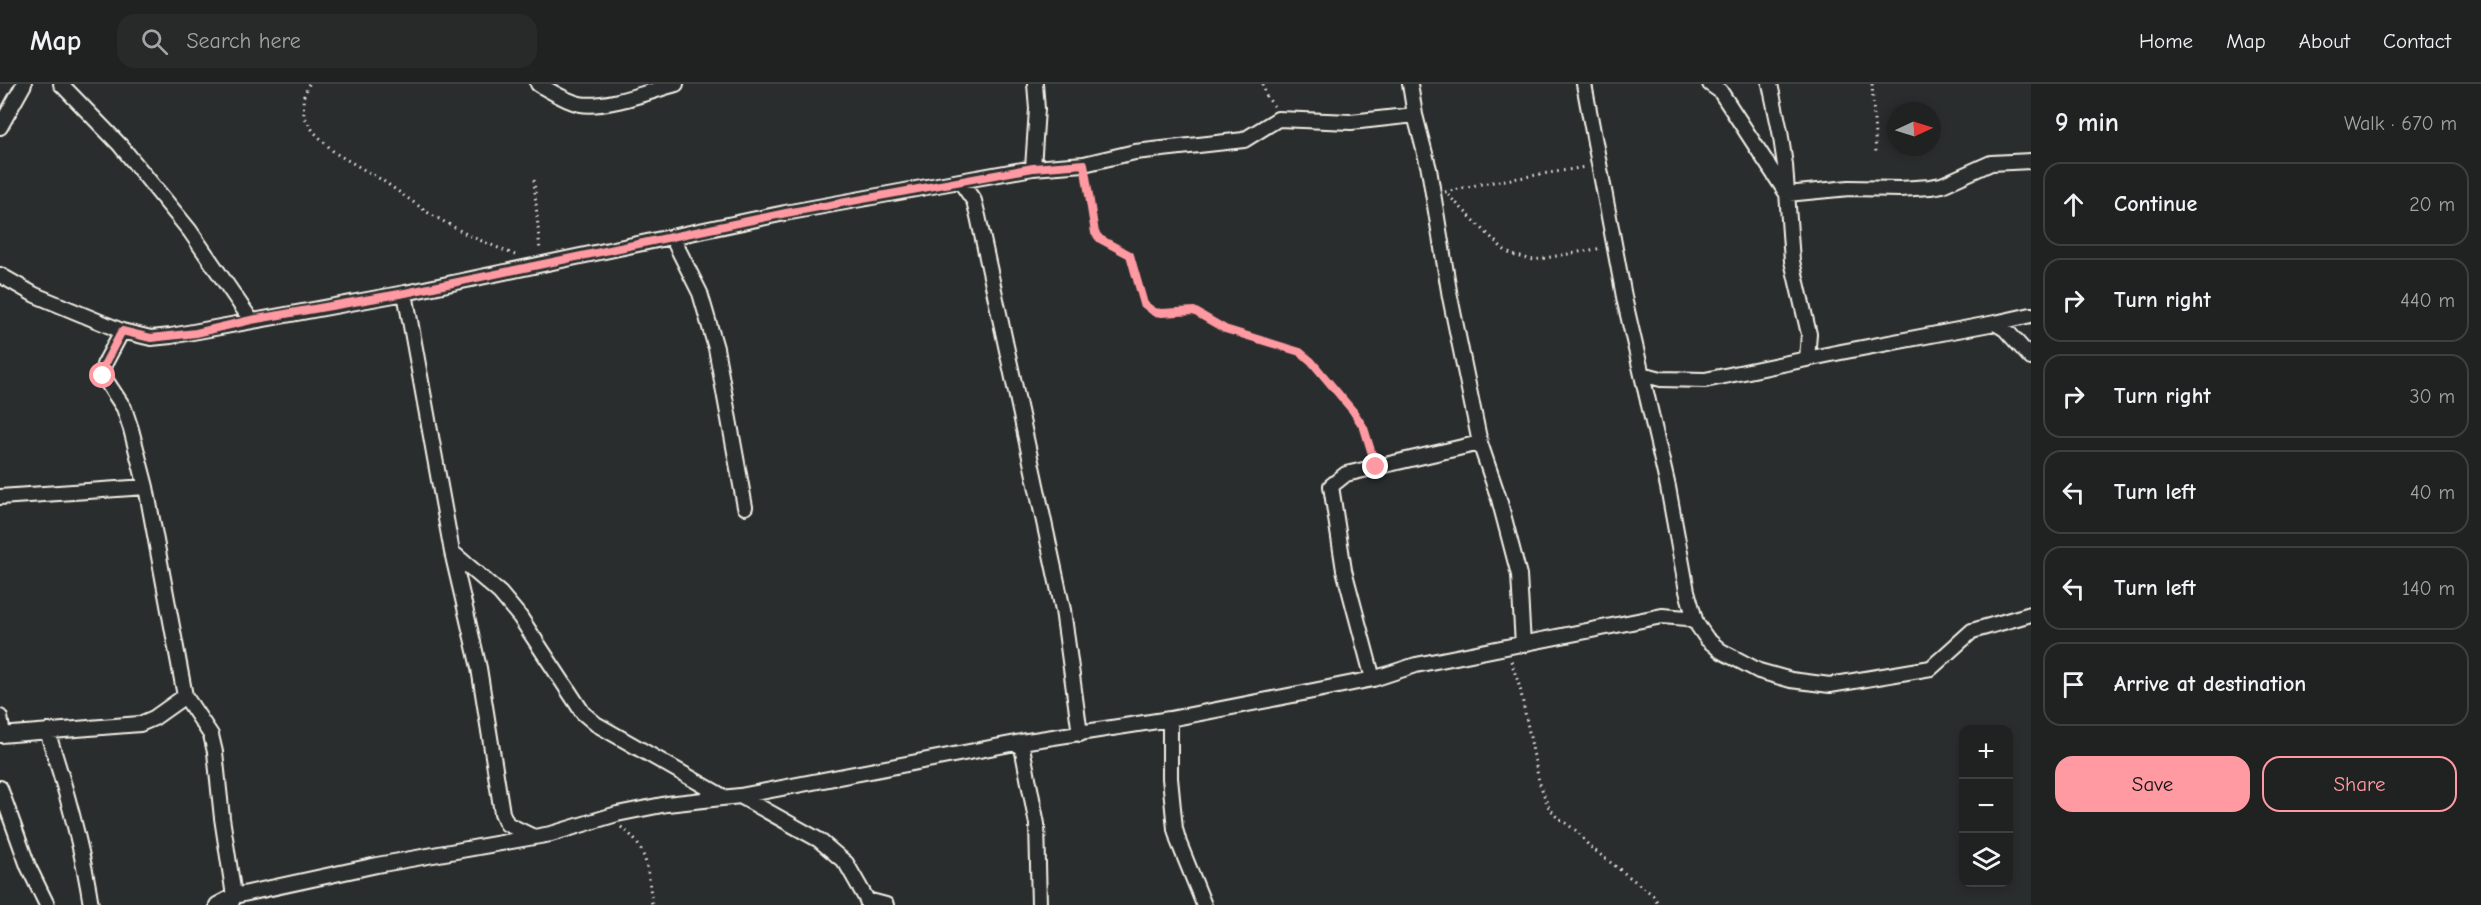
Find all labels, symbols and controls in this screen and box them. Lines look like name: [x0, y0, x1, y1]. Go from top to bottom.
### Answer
search box: [117, 14, 537, 68]
text: Map: [30, 25, 81, 57]
icon: search: [138, 25, 171, 58]
text: Search here: [186, 28, 301, 54]
text: Home: [2139, 29, 2193, 53]
text: Map: [2226, 29, 2266, 53]
text: About: [2299, 29, 2350, 53]
text: Contact: [2383, 29, 2451, 53]
north arrow: [1887, 102, 1941, 156]
text: 9 min: [2055, 108, 2119, 138]
text: Walk · 670 m: [2344, 112, 2457, 135]
icon: ahead: [2057, 188, 2090, 221]
text: Continue: [2114, 191, 2197, 217]
text: 20 m: [2409, 193, 2455, 216]
icon: right: [2057, 284, 2090, 317]
text: Turn right: [2114, 287, 2211, 313]
text: 440 m: [2400, 289, 2455, 312]
route start: [89, 362, 115, 388]
icon: right: [2057, 380, 2090, 413]
text: Turn right: [2114, 383, 2211, 409]
text: 30 m: [2409, 385, 2455, 408]
route end: [1362, 453, 1388, 479]
icon: left: [2057, 476, 2090, 509]
text: Turn left: [2114, 479, 2196, 505]
text: 40 m: [2410, 481, 2455, 504]
icon: left: [2057, 572, 2090, 605]
text: Turn left: [2114, 575, 2196, 601]
text: 140 m: [2402, 577, 2455, 600]
icon: arrive: [2057, 668, 2090, 701]
text: Arrive at destination: [2114, 671, 2306, 697]
map controls: [1959, 725, 2013, 887]
button: +: [1959, 725, 2013, 779]
button: Save: [2055, 756, 2250, 812]
button: Share: [2262, 756, 2457, 812]
button: −: [1959, 779, 2013, 833]
button: layers: [1959, 833, 2013, 887]

